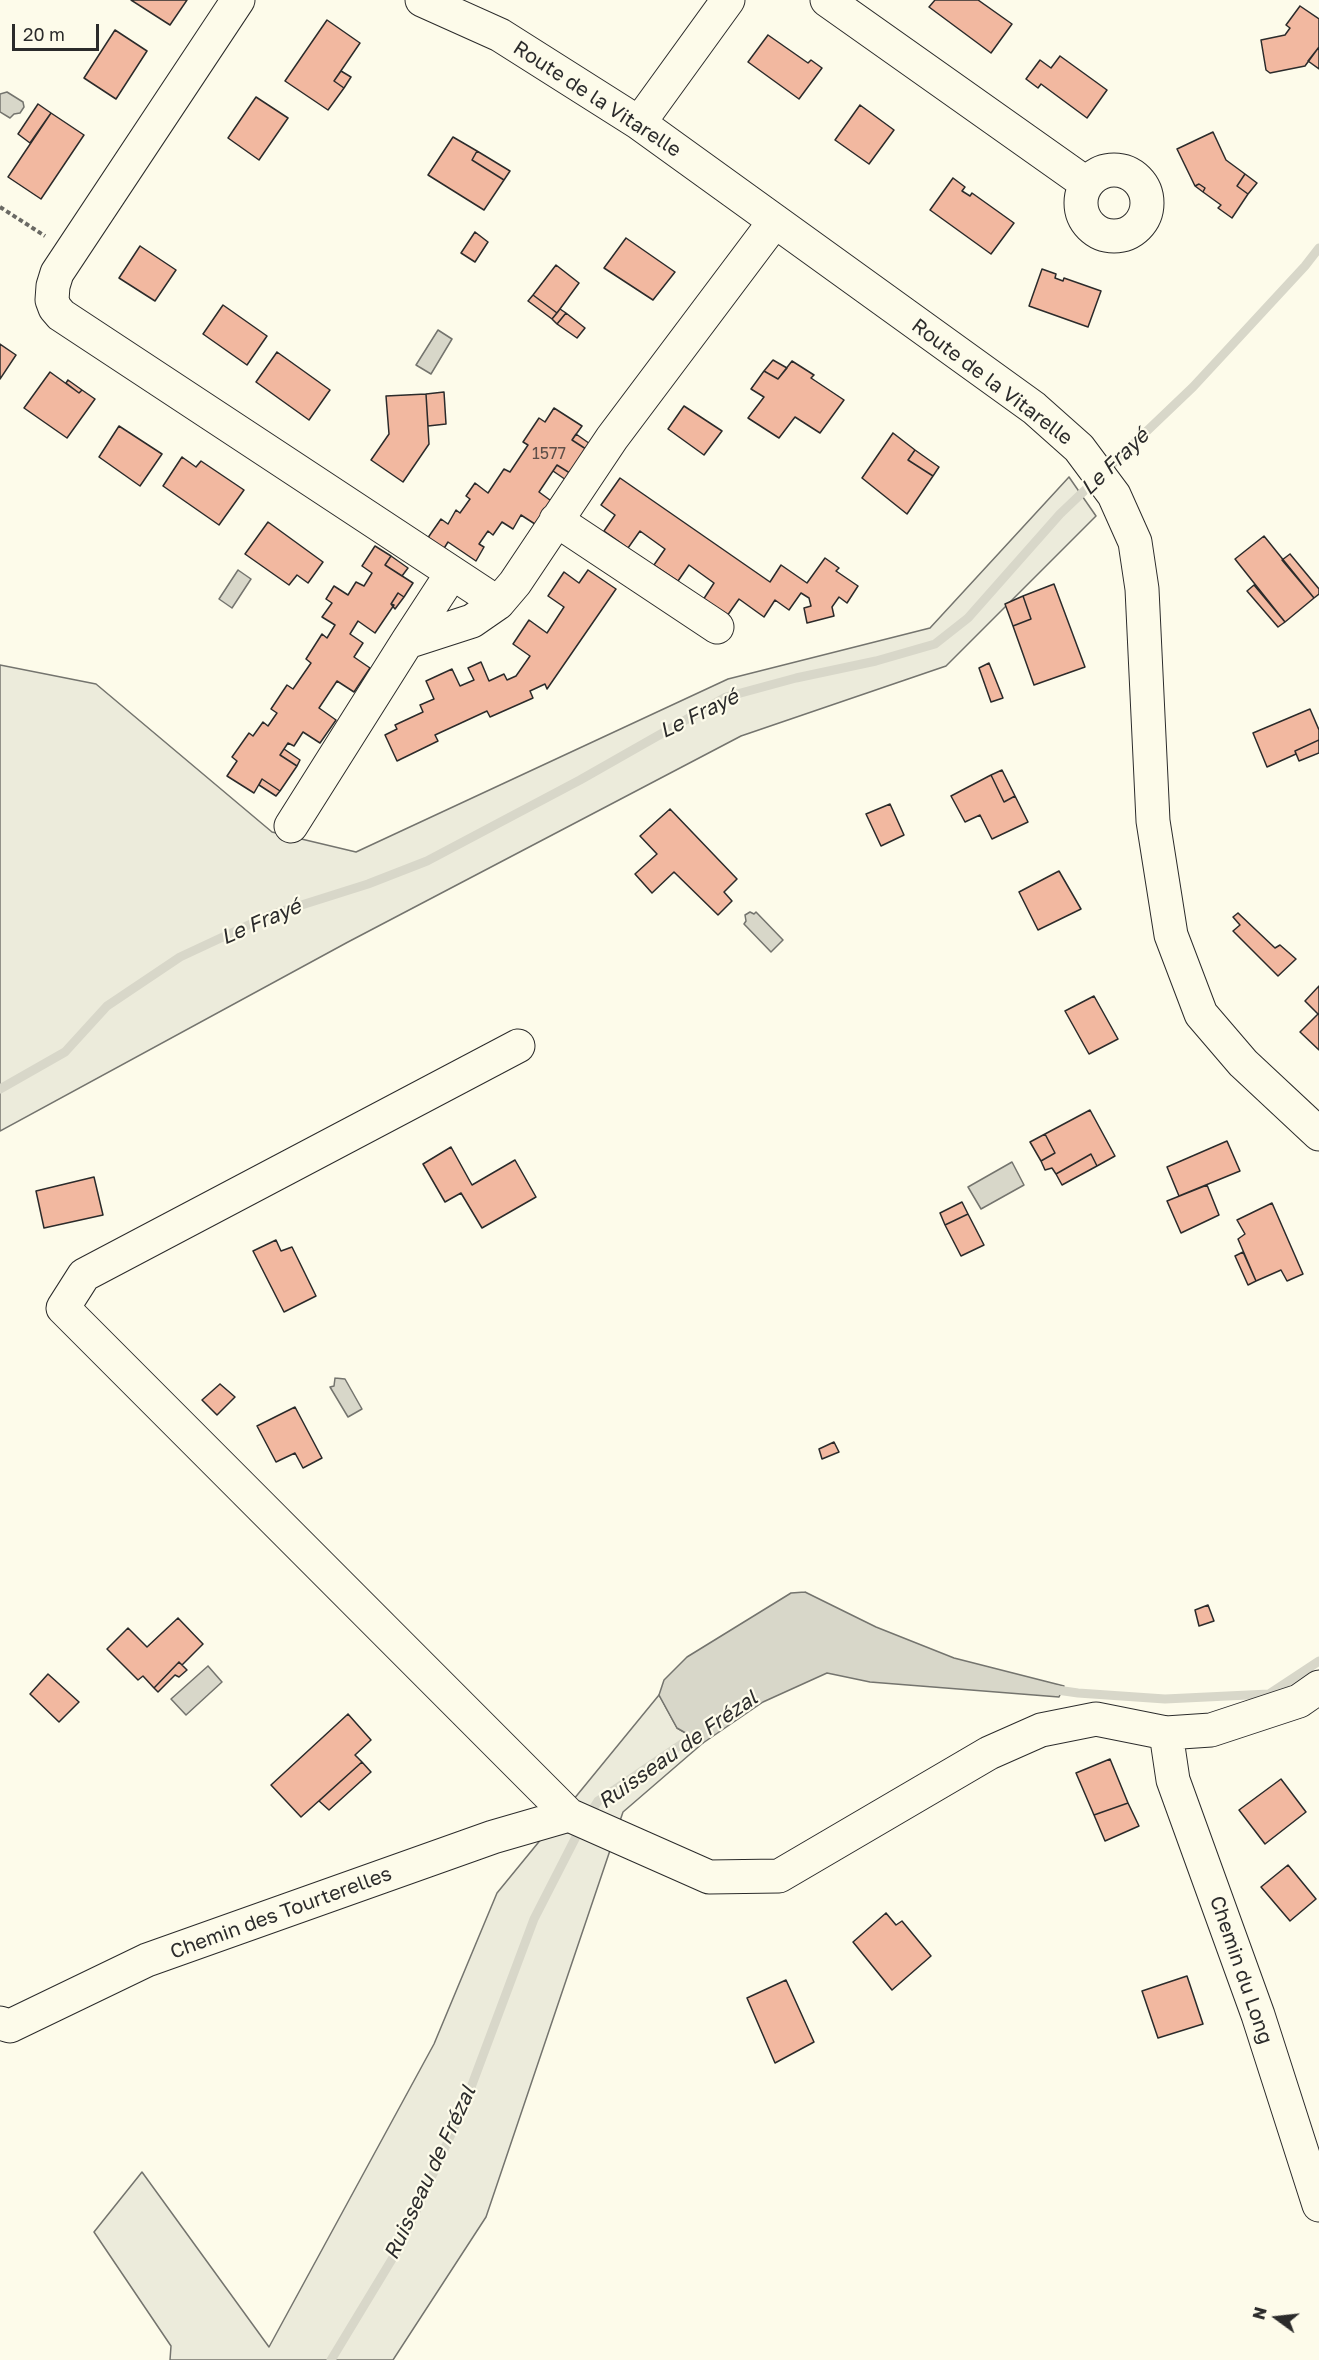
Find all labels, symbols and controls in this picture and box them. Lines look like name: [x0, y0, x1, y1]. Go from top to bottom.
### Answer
scale bar: [15, 12, 102, 50]
text: 20 m: [23, 23, 65, 45]
street label: Route de la Vitarelle: [509, 36, 685, 162]
street label: Route de la Vitarelle: [907, 314, 1077, 450]
water label: Le Frayé: [1076, 424, 1154, 500]
house number: 1577: [532, 444, 566, 464]
water label: Le Frayé: [655, 684, 743, 744]
water label: Le Frayé: [217, 894, 305, 950]
water label: Ruisseau de Frézal: [593, 1686, 763, 1814]
street label: Chemin des Tourterelles: [167, 1862, 395, 1964]
street label: Chemin du Long: [1204, 1893, 1278, 2047]
water label: Ruisseau de Frézal: [379, 2082, 481, 2264]
north arrow: [1247, 2288, 1307, 2348]
text: N: [1248, 2305, 1271, 2322]

